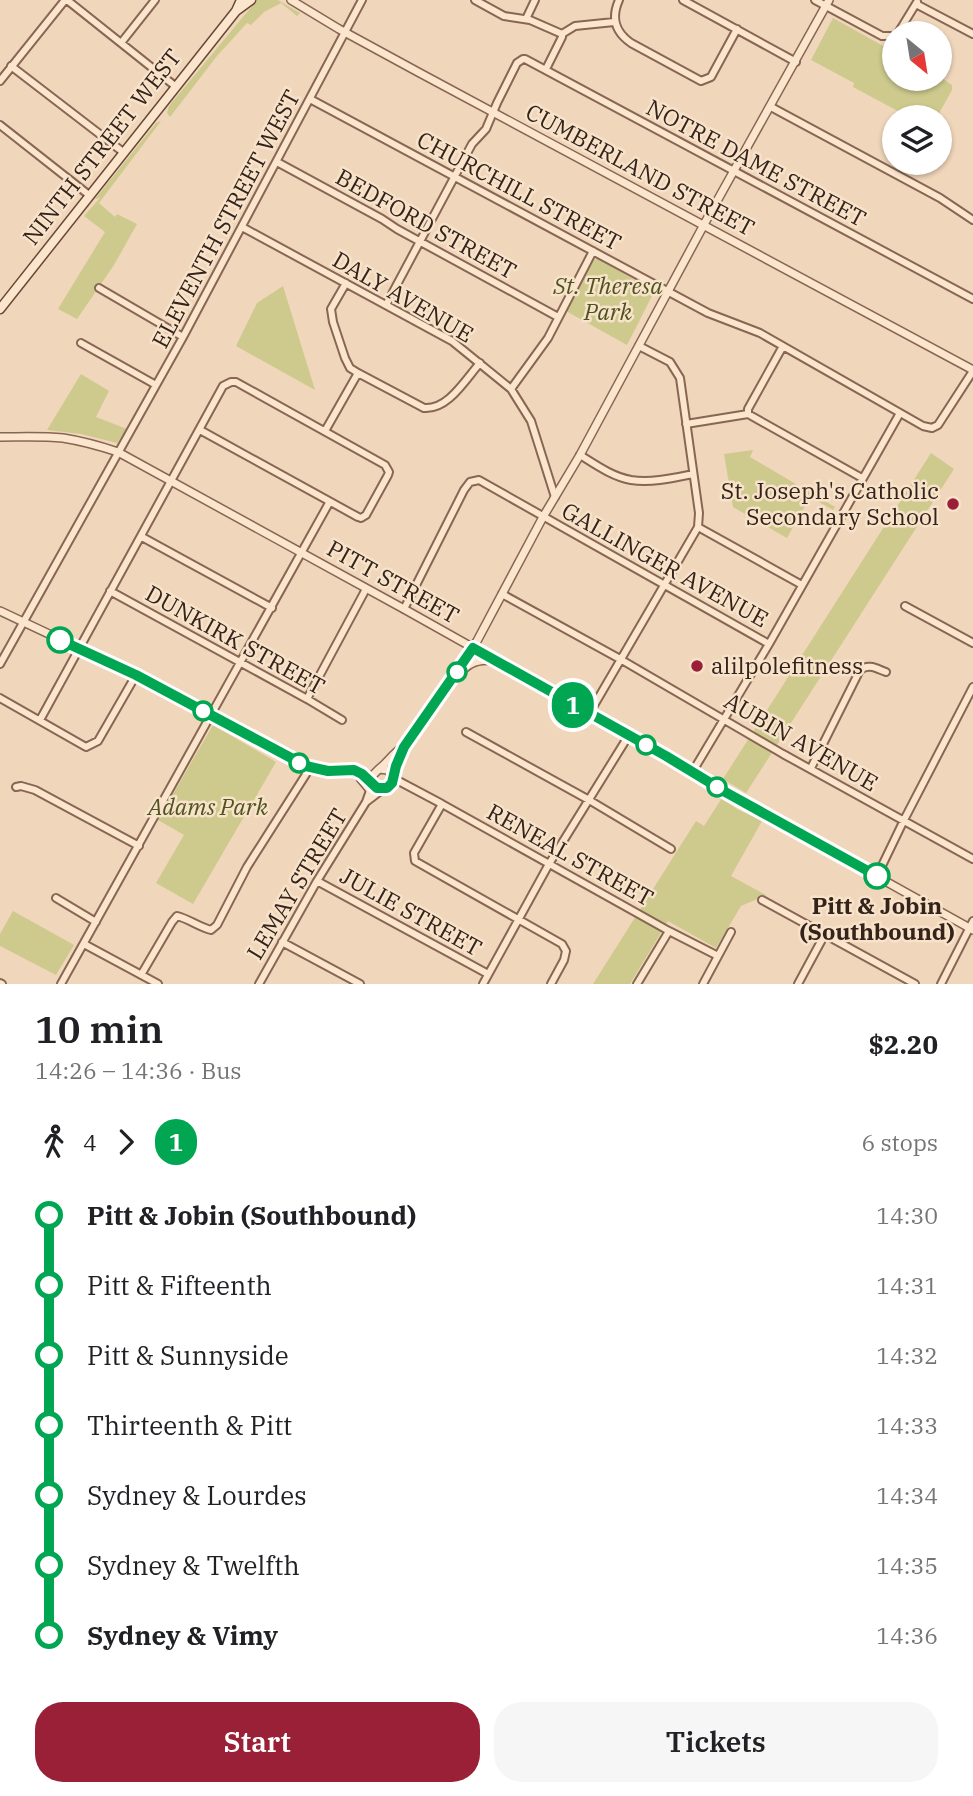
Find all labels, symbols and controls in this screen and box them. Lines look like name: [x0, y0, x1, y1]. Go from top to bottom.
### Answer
north arrow: [882, 21, 952, 91]
map controls: [882, 21, 952, 175]
street label: NINTH STREET WEST: [15, 42, 187, 251]
street label: ELEVENTH STREET WEST: [144, 84, 306, 353]
street label: NOTRE DAME STREET: [642, 91, 871, 233]
street label: CUMBERLAND STREET: [521, 96, 760, 242]
button: layers: [882, 105, 952, 175]
street label: CHURCHILL STREET: [412, 124, 627, 257]
street label: BEDFORD STREET: [331, 161, 522, 285]
street label: DALY AVENUE: [328, 244, 479, 349]
park label: St. Theresa Park: [552, 270, 663, 326]
place label: St. Joseph's Catholic Secondary School: [721, 475, 939, 531]
street label: GALLINGER AVENUE: [557, 495, 774, 633]
marker: St. Joseph's Catholic Secondary School: [945, 496, 961, 512]
street label: PITT STREET: [322, 533, 465, 630]
street label: DUNKIRK STREET: [141, 577, 330, 701]
unlabelled marker: [47, 627, 73, 653]
place label: alilpolefitness: [711, 650, 863, 680]
marker: alilpolefitness: [689, 658, 705, 674]
unlabelled marker: [447, 662, 467, 682]
line badge: 1: [550, 682, 596, 728]
street label: AUBIN AVENUE: [719, 685, 884, 797]
text: 1: [566, 689, 580, 721]
unlabelled marker: [193, 701, 213, 721]
unlabelled marker: [636, 735, 656, 755]
unlabelled marker: [289, 753, 309, 773]
unlabelled marker: [707, 777, 727, 797]
park label: Adams Park: [146, 791, 269, 821]
street label: RENEAL STREET: [482, 796, 659, 912]
street label: LEMAY STREET: [239, 802, 353, 965]
street label: JULIE STREET: [335, 860, 488, 962]
marker: Pitt & Jobin (Southbound): [864, 863, 890, 889]
place label: Pitt & Jobin (Southbound): [799, 890, 955, 946]
text: 10 min: [35, 1004, 163, 1053]
text: $2.20: [868, 1027, 938, 1061]
text: 14:26 – 14:36 · Bus: [35, 1055, 242, 1085]
icon: walk: [35, 1123, 73, 1161]
icon: forward: [107, 1123, 145, 1161]
text: 1: [169, 1126, 183, 1158]
text: 4: [83, 1127, 97, 1157]
text: 6 stops: [861, 1127, 938, 1157]
text: Pitt & Jobin (Southbound): [87, 1198, 416, 1232]
text: 14:30: [876, 1200, 938, 1230]
text: Pitt & Fifteenth: [87, 1268, 272, 1302]
text: 14:31: [876, 1270, 938, 1300]
text: Pitt & Sunnyside: [87, 1338, 289, 1372]
text: 14:32: [876, 1340, 938, 1370]
text: Thirteenth & Pitt: [87, 1408, 292, 1442]
text: 14:33: [876, 1410, 938, 1440]
text: Sydney & Lourdes: [87, 1478, 307, 1512]
text: 14:34: [876, 1480, 938, 1510]
text: Sydney & Twelfth: [87, 1548, 300, 1582]
text: 14:35: [876, 1550, 938, 1580]
text: Sydney & Vimy: [87, 1618, 278, 1652]
text: 14:36: [876, 1620, 938, 1650]
button: Start: [35, 1702, 480, 1782]
button: Tickets: [494, 1702, 938, 1782]

